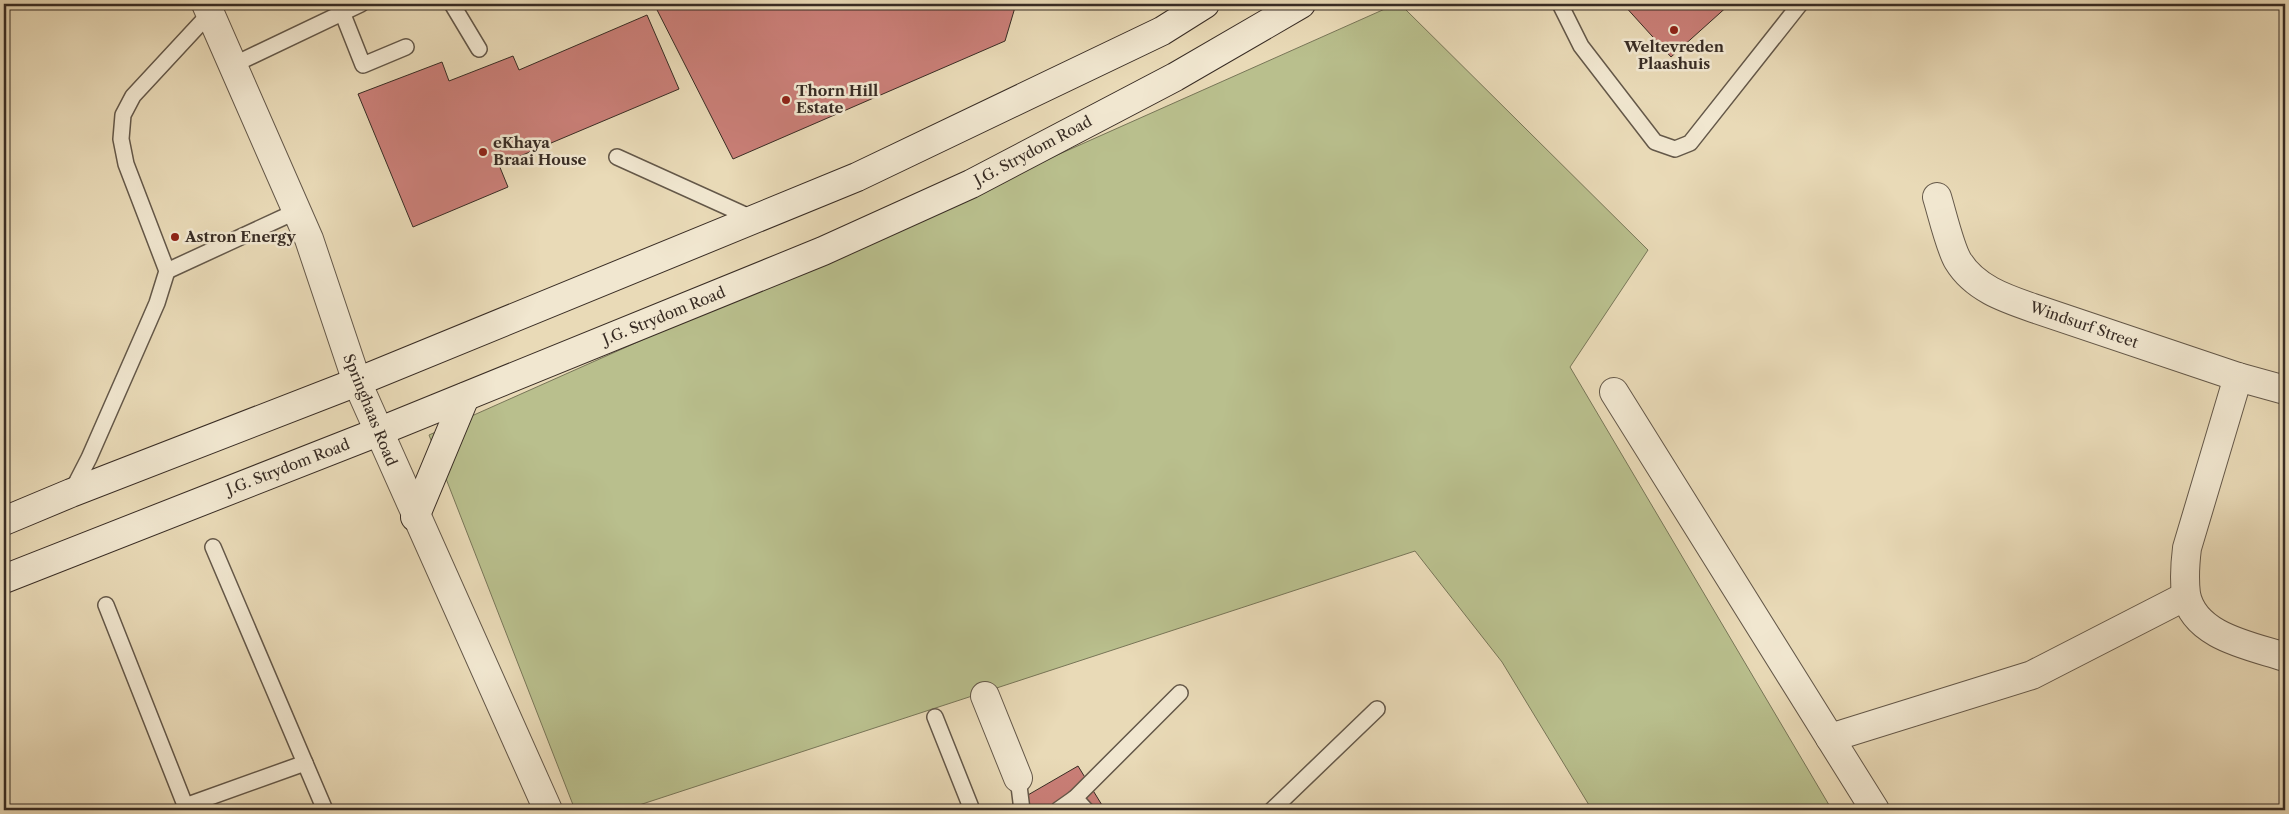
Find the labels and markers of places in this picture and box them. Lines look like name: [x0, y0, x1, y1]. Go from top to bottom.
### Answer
marker: Weltevreden Plaashuis: [1668, 24, 1680, 36]
place label: Weltevreden Plaashuis: [1623, 37, 1725, 73]
place label: Thorn Hill Estate: [796, 81, 878, 117]
marker: Thorn Hill Estate: [780, 94, 792, 106]
place label: eKhaya Braai House: [493, 133, 587, 169]
marker: eKhaya Braai House: [477, 146, 489, 158]
place label: Astron Energy: [184, 227, 296, 246]
marker: Astron Energy: [169, 231, 181, 243]

